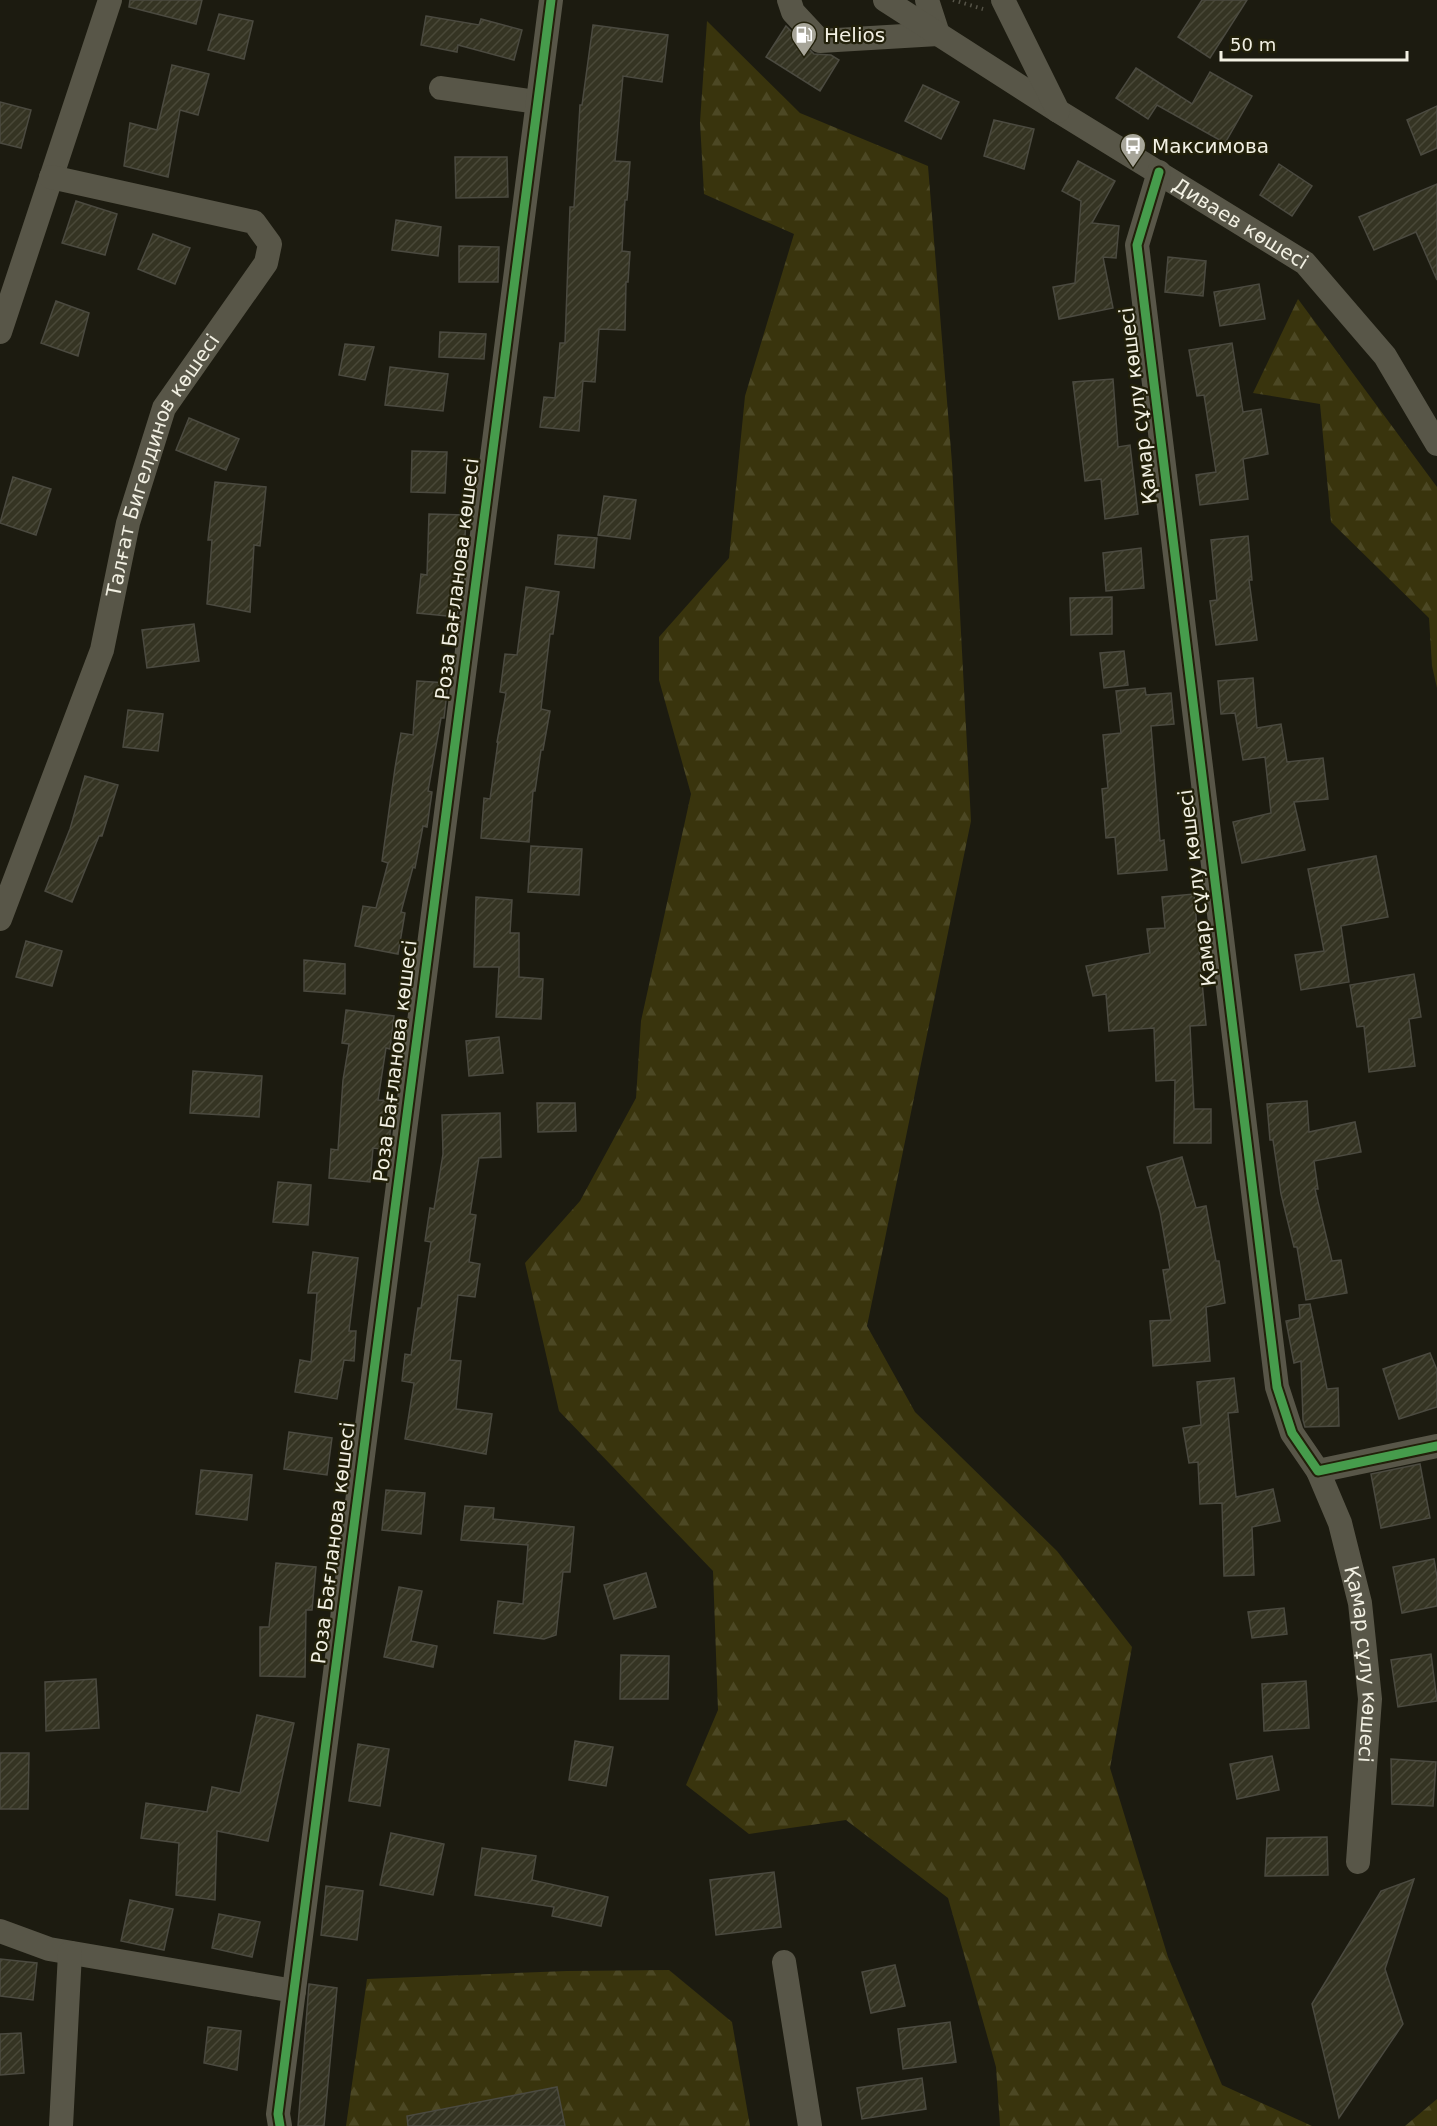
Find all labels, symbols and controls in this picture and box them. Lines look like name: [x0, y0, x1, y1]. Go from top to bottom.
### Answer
fuel station icon: Helios: [789, 20, 819, 58]
place label: Helios: [824, 23, 885, 47]
scale bar: [1221, 24, 1407, 62]
text: 50 m: [1230, 34, 1276, 55]
bus stop icon: Максимова: [1118, 131, 1148, 169]
place label: Максимова: [1152, 134, 1269, 158]
street label: Диваев көшесі: [1168, 173, 1313, 274]
street label: Қамар сұлу көшесі: [1114, 306, 1162, 506]
street label: Талғат Бигелдинов көшесі: [101, 329, 224, 600]
street label: Роза Бағланова көшесі: [430, 457, 484, 701]
street label: Қамар сұлу көшесі: [1173, 788, 1221, 988]
street label: Роза Бағланова көшесі: [368, 939, 422, 1183]
street label: Роза Бағланова көшесі: [306, 1421, 360, 1665]
street label: Қамар сұлу көшесі: [1339, 1563, 1382, 1763]

